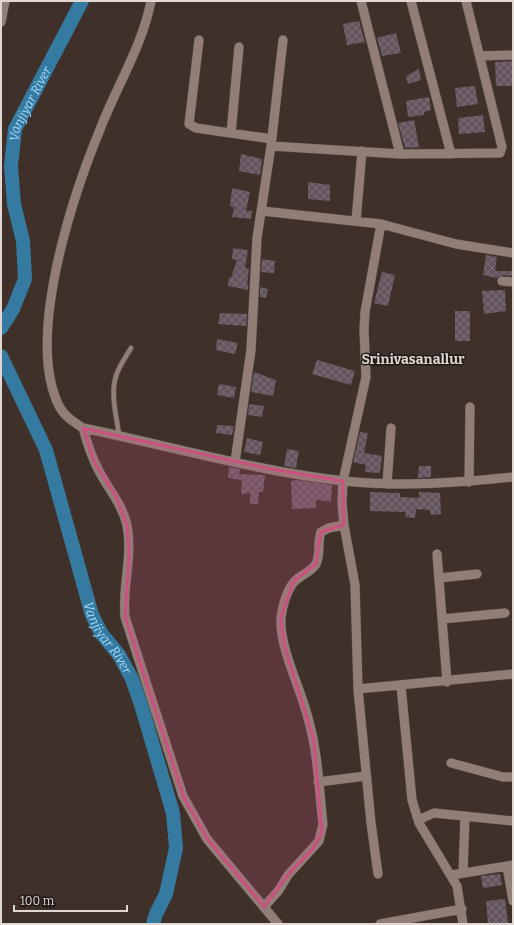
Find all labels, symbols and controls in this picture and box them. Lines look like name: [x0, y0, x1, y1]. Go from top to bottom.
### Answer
water label: Vanjiyar River: [6, 63, 54, 142]
district label: Srinivasanallur: [361, 351, 465, 368]
water label: Vanjiyar River: [81, 600, 135, 677]
scale bar: [14, 887, 127, 913]
text: 100 m: [20, 894, 55, 908]

